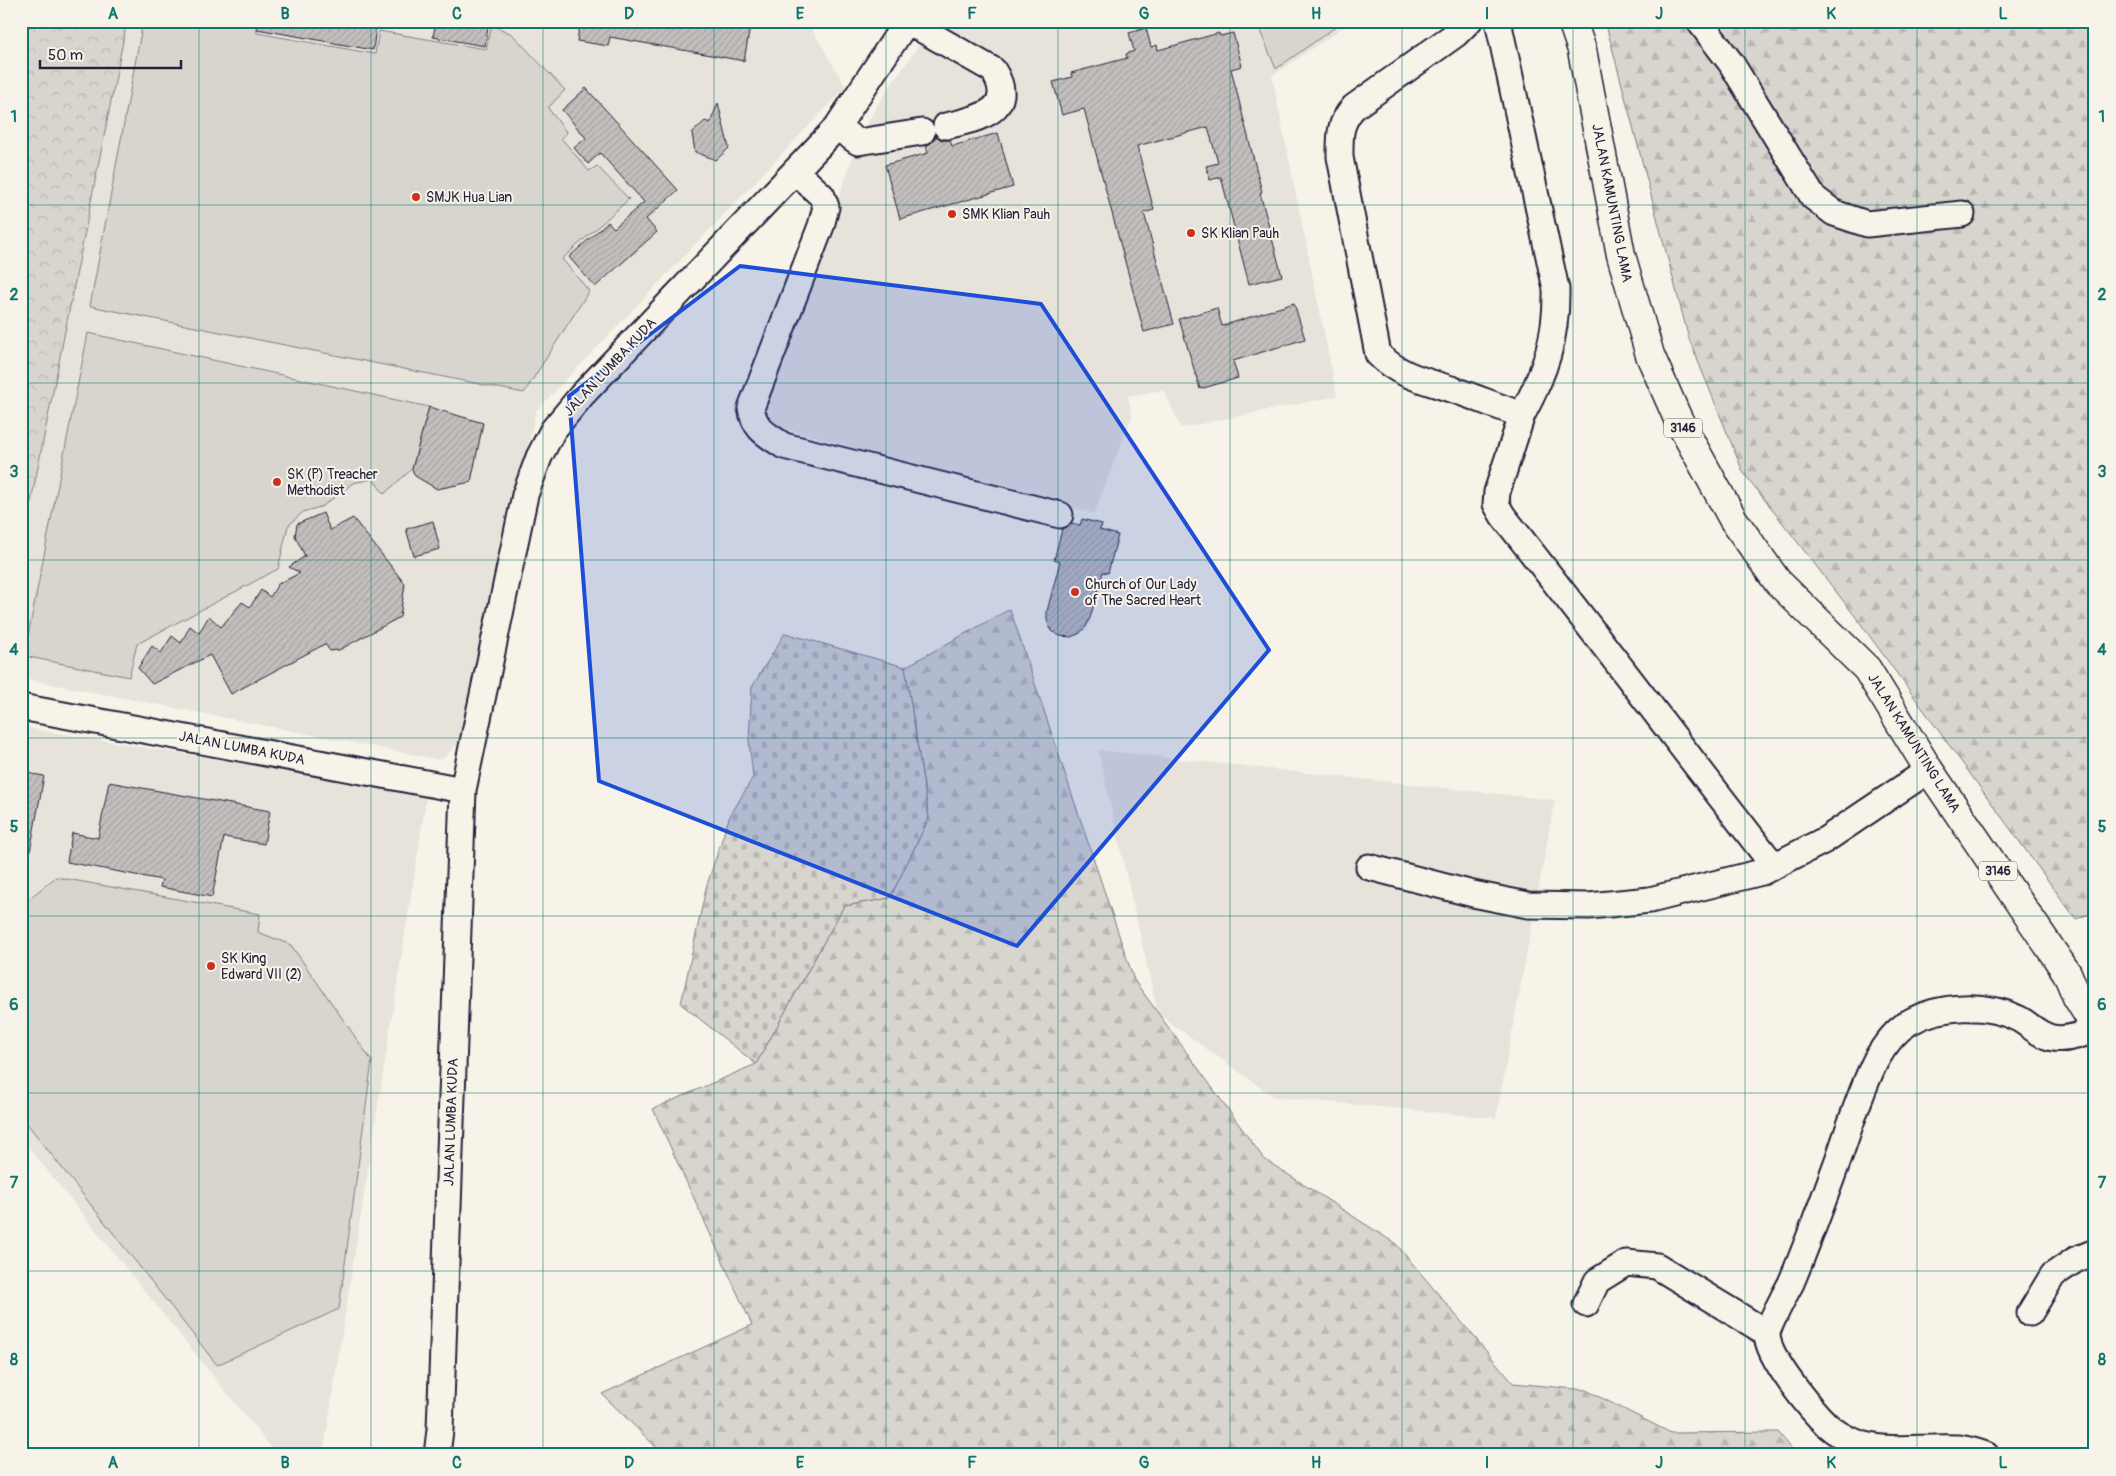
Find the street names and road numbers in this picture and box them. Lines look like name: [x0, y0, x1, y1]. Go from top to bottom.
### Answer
street label: JALAN KAMUNTING LAMA: [1588, 122, 1636, 284]
street label: JALAN LUMBA KUDA: [560, 314, 660, 420]
road number: 3146: [1664, 418, 1702, 438]
street label: JALAN KAMUNTING LAMA: [1864, 670, 1964, 816]
street label: JALAN LUMBA KUDA: [177, 727, 307, 769]
road number: 3146: [1979, 861, 2017, 880]
street label: JALAN LUMBA KUDA: [440, 1058, 462, 1186]

